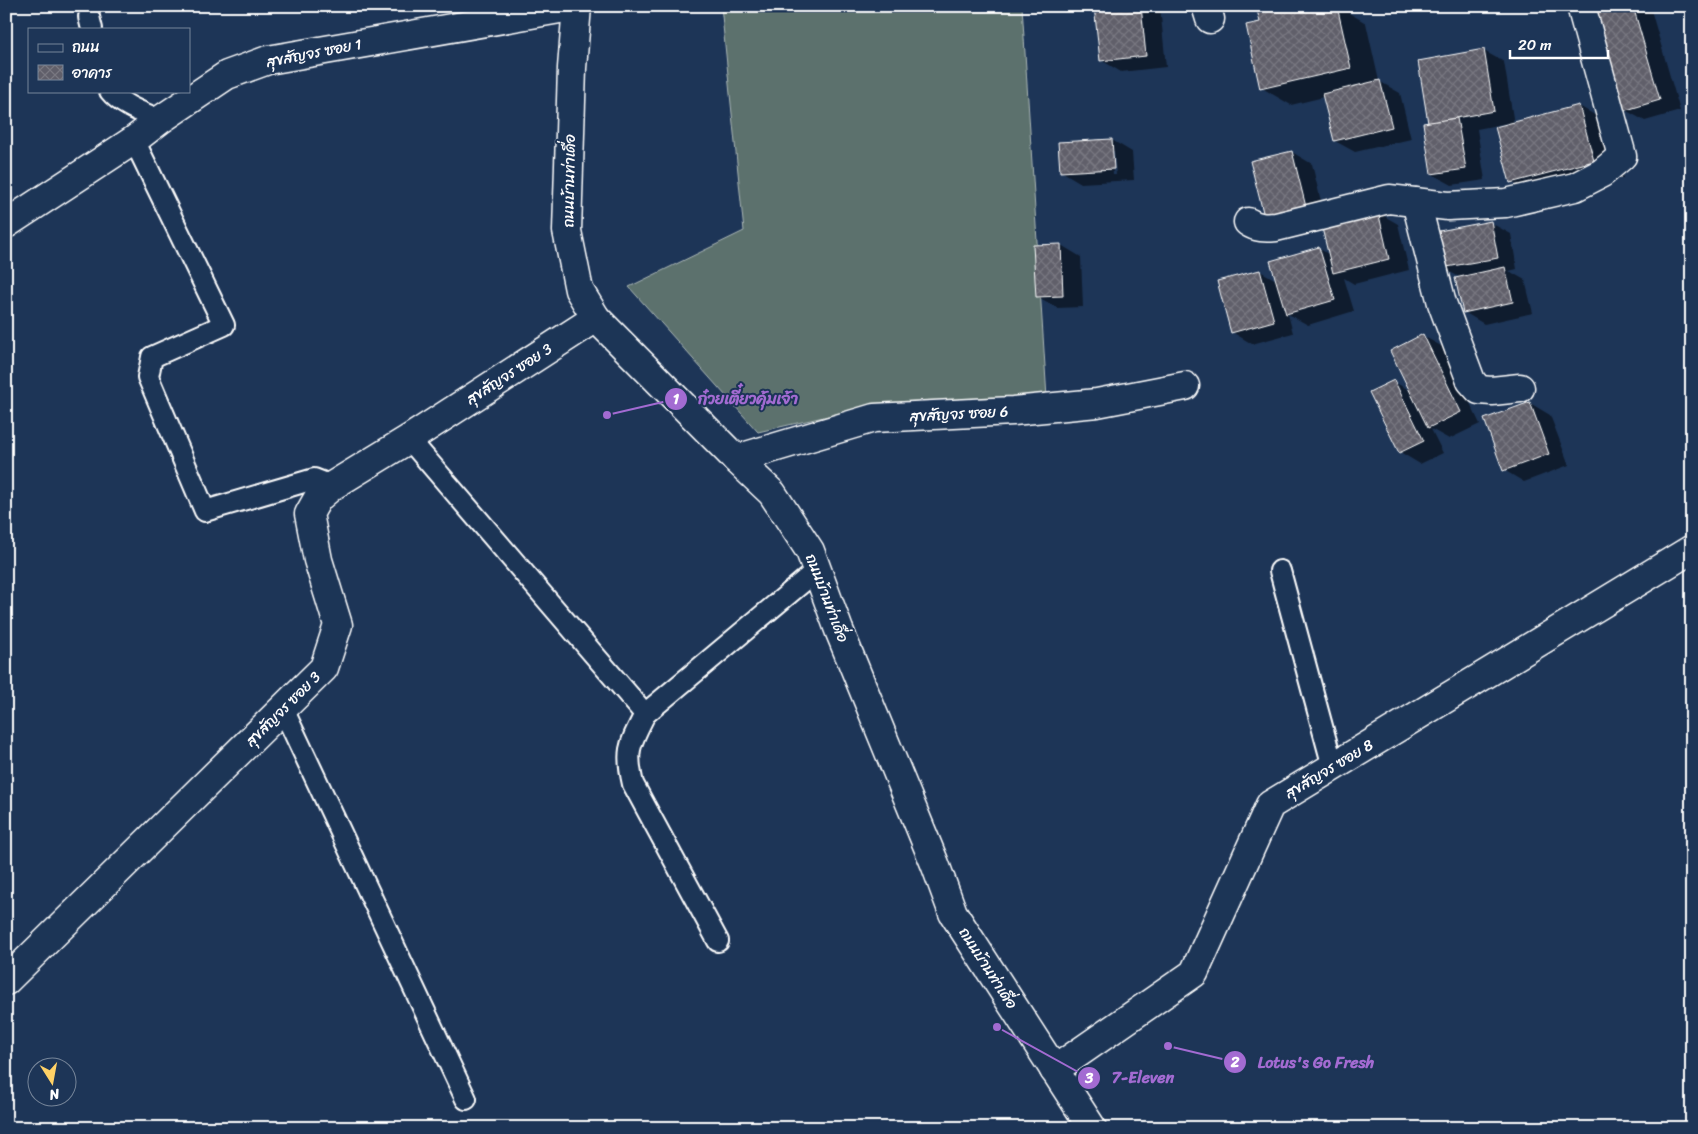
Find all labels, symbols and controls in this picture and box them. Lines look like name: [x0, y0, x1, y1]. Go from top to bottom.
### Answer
legend: [28, 28, 190, 92]
scale bar: [1510, 28, 1608, 60]
street label: สุขสัญจร ซอย 1: [263, 31, 364, 75]
text: 20 m: [1518, 32, 1552, 58]
text: ถนน: [72, 34, 100, 60]
text: อาคาร: [71, 60, 113, 86]
street label: ถนนบ้านท่าเดื่อ: [555, 134, 583, 228]
street label: สุขสัญจร ซอย 3: [460, 336, 557, 412]
callout: ก๋วยเตี๋ยวคุ้มเจ้า: [663, 383, 809, 414]
text: ก๋วยเตี๋ยวคุ้มเจ้า: [698, 383, 799, 413]
text: 1: [673, 386, 680, 412]
street label: สุขสัญจร ซอย 6: [908, 398, 1009, 430]
street label: ถนนบ้านท่าเดื่อ: [798, 550, 856, 646]
street label: สุขสัญจร ซอย 3: [238, 665, 327, 754]
street label: สุขสัญจร ซอย 8: [1279, 732, 1378, 806]
street label: ถนนบ้านท่าเดื่อ: [952, 922, 1024, 1014]
callout: Lotus's Go Fresh: [1222, 1047, 1384, 1078]
text: Lotus's Go Fresh: [1258, 1048, 1375, 1077]
text: 2: [1230, 1049, 1240, 1075]
north arrow: [28, 1056, 78, 1106]
callout: 7-Eleven: [1077, 1062, 1184, 1093]
text: 7-Eleven: [1112, 1063, 1175, 1092]
text: 3: [1084, 1065, 1094, 1091]
text: N: [47, 1081, 63, 1108]

